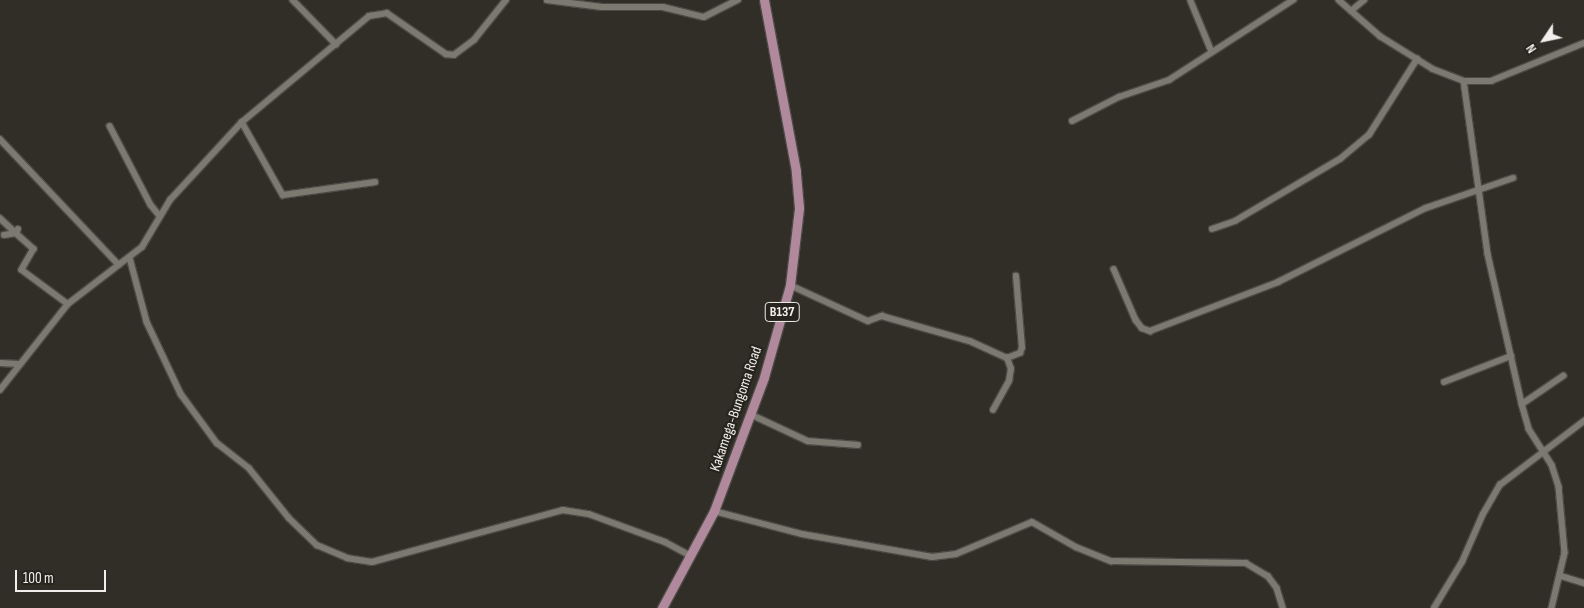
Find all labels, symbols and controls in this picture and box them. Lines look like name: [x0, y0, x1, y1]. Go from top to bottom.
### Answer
north arrow: [1519, 15, 1569, 65]
text: N: [1522, 41, 1540, 57]
road number: B137: [764, 300, 800, 324]
street label: Kakamega-Bungoma Road: [706, 344, 766, 474]
scale bar: [18, 560, 109, 592]
text: 100 m: [23, 569, 54, 588]

